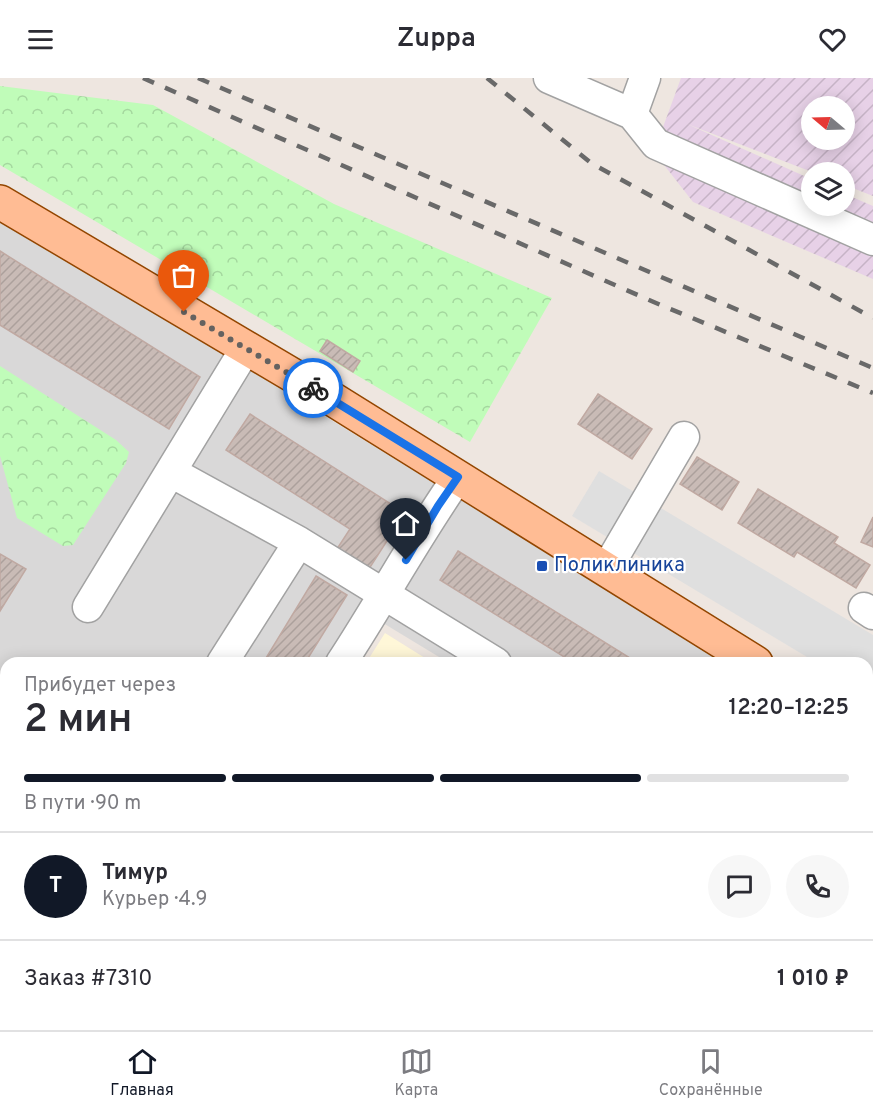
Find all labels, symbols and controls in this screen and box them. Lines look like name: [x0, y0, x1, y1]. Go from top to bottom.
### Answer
text: Zuppa: [397, 22, 476, 56]
icon: menu: [24, 23, 57, 56]
icon: heart: [816, 23, 849, 56]
north arrow: [801, 96, 855, 150]
map controls: [801, 96, 855, 216]
button: layers: [801, 162, 855, 216]
pin: [158, 250, 209, 312]
icon: bag: [167, 259, 200, 292]
courier: [283, 358, 343, 418]
icon: bike: [297, 372, 330, 405]
pin: [380, 498, 431, 560]
icon: home: [389, 507, 422, 540]
place label: Поликлиника: [554, 553, 685, 579]
marker: Поликлиника: [535, 559, 549, 573]
text: Прибудет через: [24, 673, 176, 699]
text: 12:20–12:25: [729, 695, 849, 722]
text: 2 мин: [24, 697, 132, 746]
text: В пути · 90 m: [24, 791, 141, 817]
button: chat: [708, 855, 771, 918]
button: phone: [786, 855, 849, 918]
text: Тимур: [102, 860, 168, 887]
text: Т: [49, 873, 62, 900]
text: Курьер · 4.9: [102, 887, 207, 913]
text: Заказ #7310: [24, 966, 152, 993]
text: 1 010 ₽: [777, 966, 849, 993]
tab: Главная: [110, 1045, 174, 1101]
tab: Карта: [394, 1045, 438, 1101]
tab: Сохранённые: [659, 1045, 763, 1101]

